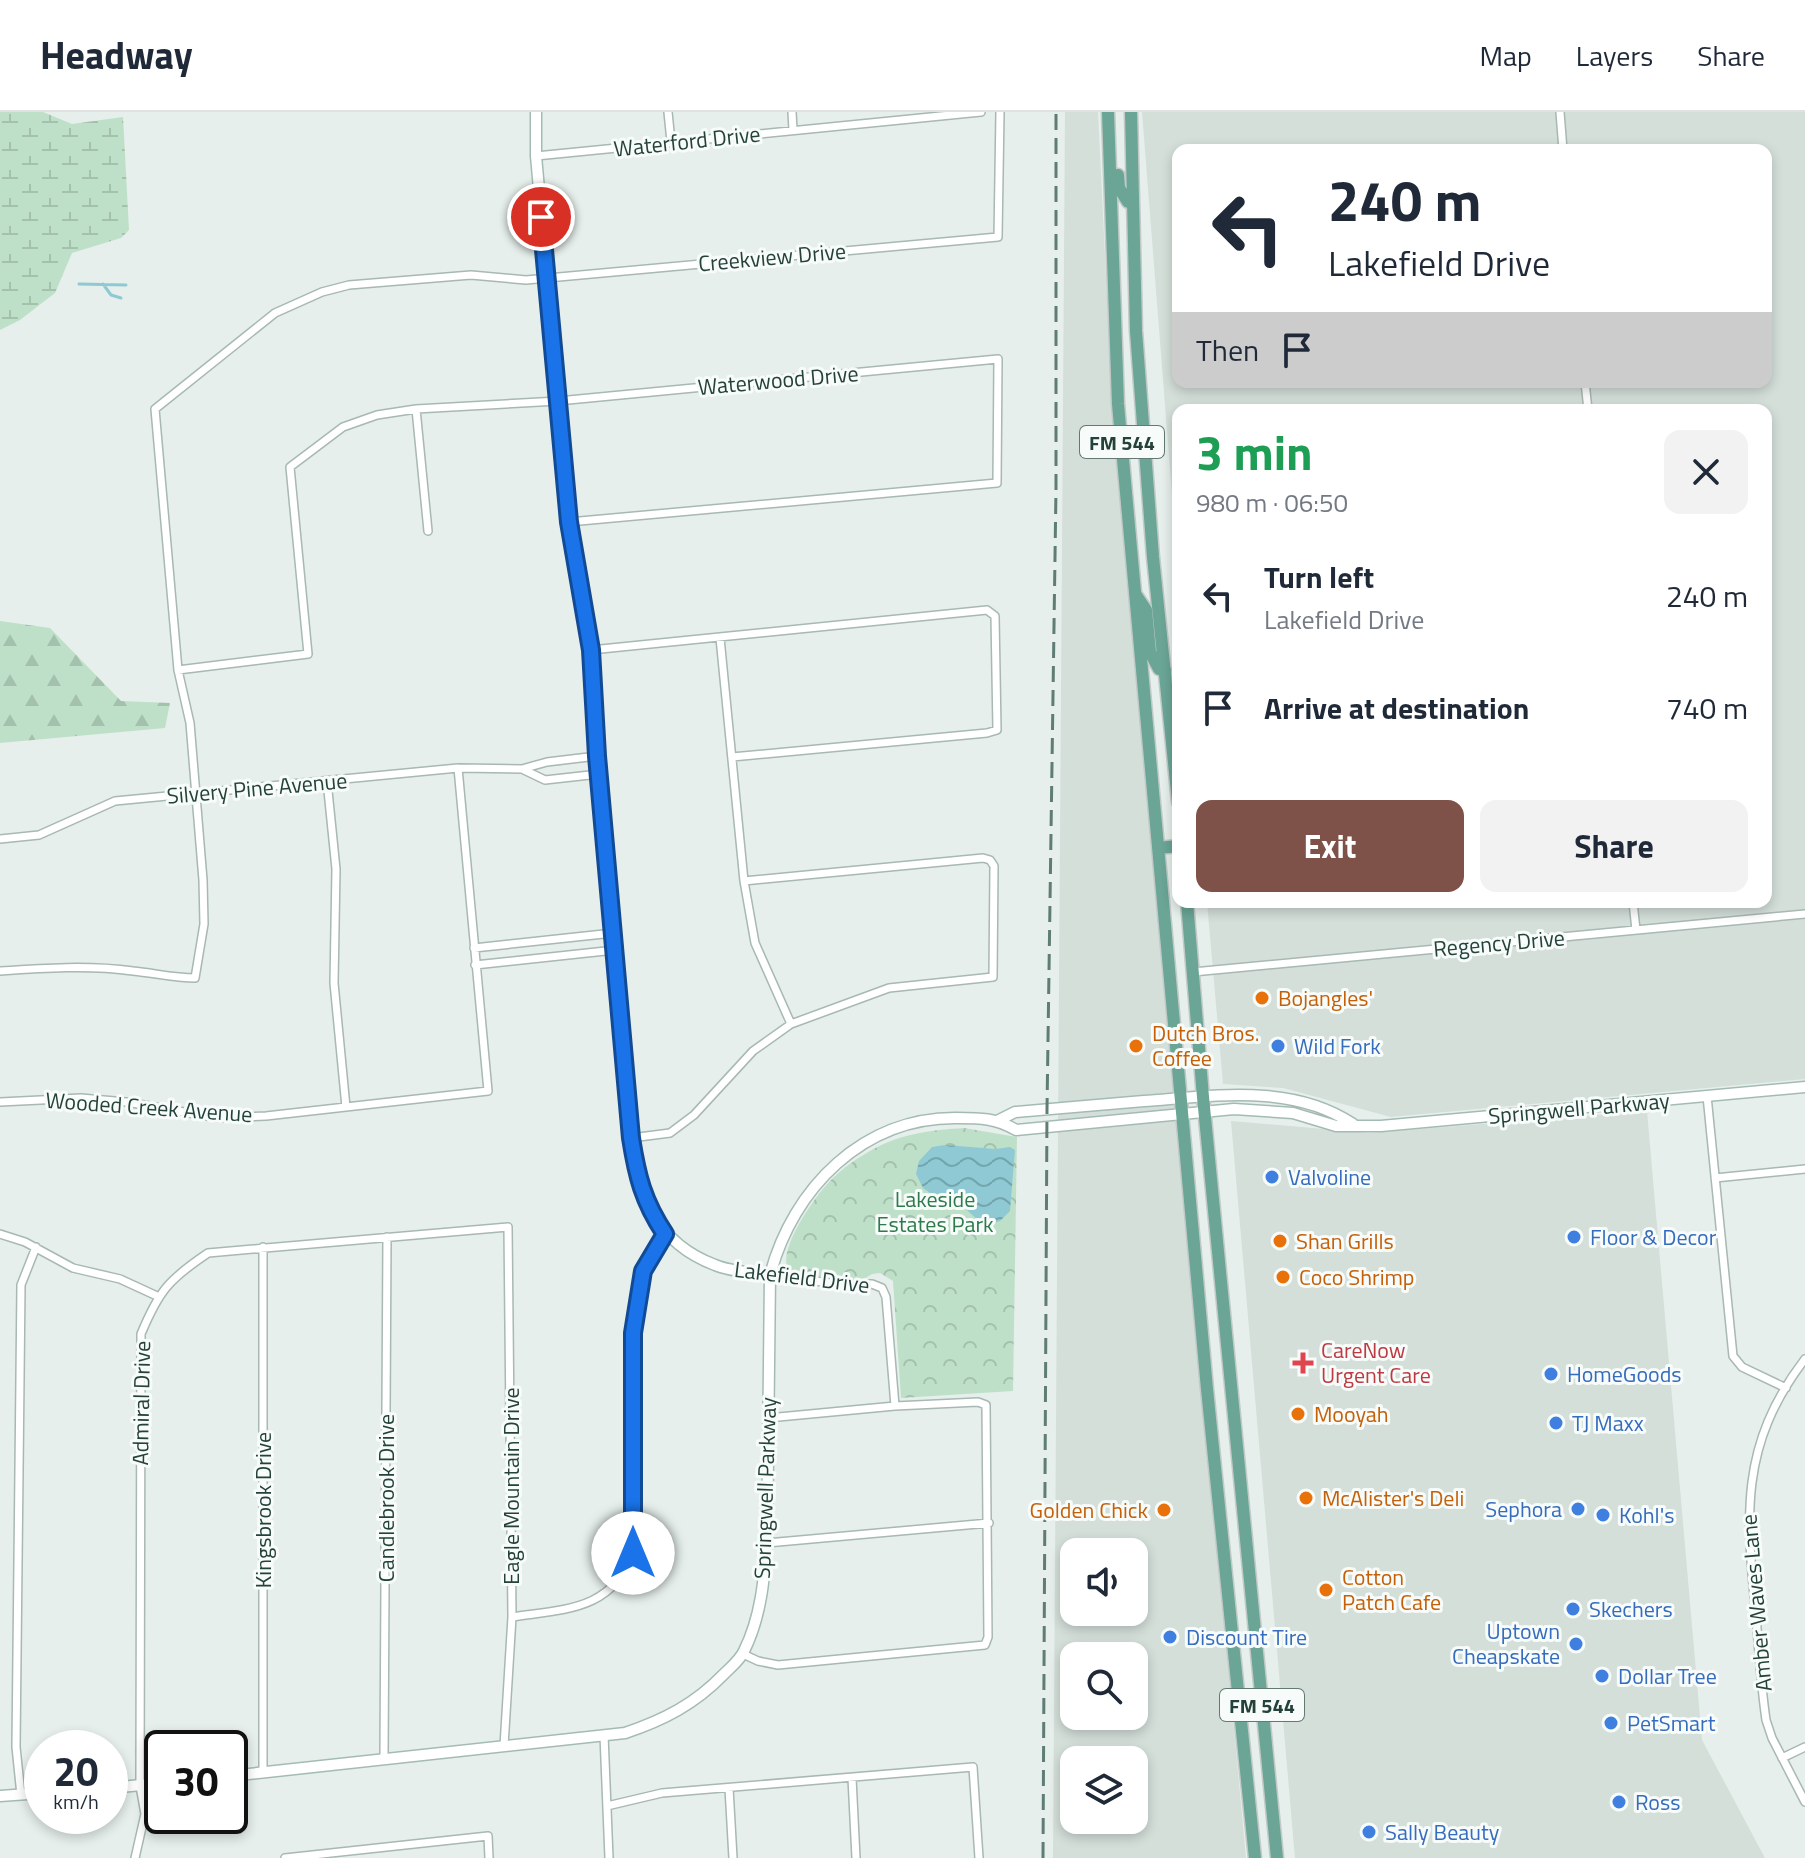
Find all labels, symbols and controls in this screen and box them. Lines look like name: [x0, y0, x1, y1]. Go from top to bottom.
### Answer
text: Headway: [40, 26, 193, 84]
text: Map: [1479, 34, 1532, 77]
text: Layers: [1576, 34, 1653, 77]
text: Share: [1697, 34, 1765, 77]
street label: Waterford Drive: [612, 116, 762, 166]
text: 240 m: [1328, 158, 1481, 243]
icon: left: [1196, 176, 1300, 280]
pin: [507, 183, 575, 251]
icon: arrive: [519, 195, 563, 239]
street label: Creekview Drive: [697, 234, 847, 280]
text: Lakefield Drive: [1328, 235, 1550, 290]
text: Then: [1196, 327, 1259, 373]
icon: arrive: [1275, 328, 1319, 372]
street label: Waterwood Drive: [696, 356, 860, 404]
text: 3 min: [1196, 416, 1313, 489]
road number: FM 544: [1080, 426, 1164, 458]
button: close: [1664, 430, 1748, 514]
text: 980 m · 06:50: [1196, 483, 1348, 522]
text: Turn left: [1264, 554, 1374, 600]
text: 240 m: [1666, 573, 1748, 619]
icon: left: [1196, 574, 1240, 618]
text: Lakefield Drive: [1264, 600, 1425, 639]
text: Arrive at destination: [1264, 685, 1529, 731]
text: 740 m: [1666, 685, 1748, 731]
icon: arrive: [1196, 686, 1240, 730]
street label: Silvery Pine Avenue: [165, 763, 349, 813]
button: Exit: [1196, 800, 1464, 892]
button: Share: [1480, 800, 1748, 892]
street label: Regency Drive: [1432, 920, 1566, 966]
place label: Bojangles': [1278, 981, 1373, 1015]
marker: Bojangles': [1253, 989, 1271, 1007]
place label: Dutch Bros. Coffee: [1152, 1016, 1259, 1075]
place label: Wild Fork: [1294, 1029, 1381, 1063]
marker: Dutch Bros. Coffee: [1127, 1037, 1145, 1055]
marker: Wild Fork: [1269, 1037, 1287, 1055]
street label: Wooded Creek Avenue: [44, 1083, 254, 1131]
street label: Springwell Parkway: [1487, 1083, 1672, 1133]
place label: Valvoline: [1288, 1160, 1371, 1194]
marker: Valvoline: [1263, 1168, 1281, 1186]
park label: Lakeside Estates Park: [876, 1182, 994, 1241]
place label: Floor & Decor: [1590, 1220, 1717, 1254]
place label: Shan Grills: [1296, 1224, 1394, 1258]
marker: Floor & Decor: [1565, 1228, 1583, 1246]
marker: Shan Grills: [1271, 1232, 1289, 1250]
street label: Lakefield Drive: [733, 1252, 871, 1302]
place label: Coco Shrimp: [1299, 1260, 1414, 1294]
marker: Coco Shrimp: [1274, 1268, 1292, 1286]
place label: CareNow Urgent Care: [1321, 1333, 1431, 1392]
street label: Admiral Drive: [123, 1340, 159, 1466]
marker: CareNow Urgent Care: [1292, 1352, 1314, 1374]
place label: HomeGoods: [1567, 1357, 1682, 1391]
marker: HomeGoods: [1542, 1365, 1560, 1383]
street label: Eagle Mountain Drive: [494, 1387, 528, 1585]
street label: Springwell Parkway: [745, 1396, 785, 1580]
place label: Mooyah: [1314, 1397, 1389, 1431]
marker: Mooyah: [1289, 1405, 1307, 1423]
place label: TJ Maxx: [1572, 1406, 1644, 1440]
street label: Candlebrook Drive: [369, 1414, 403, 1582]
marker: TJ Maxx: [1547, 1414, 1565, 1432]
street label: Kingsbrook Drive: [246, 1432, 280, 1588]
place label: McAlister's Deli: [1322, 1481, 1464, 1515]
marker: McAlister's Deli: [1297, 1489, 1315, 1507]
place label: Sephora: [1485, 1492, 1562, 1526]
place label: Golden Chick: [1030, 1493, 1148, 1527]
place label: Kohl's: [1619, 1498, 1674, 1532]
marker: Sephora: [1569, 1500, 1587, 1518]
marker: Golden Chick: [1155, 1501, 1173, 1519]
marker: Kohl's: [1594, 1506, 1612, 1524]
position arrow: [591, 1511, 675, 1595]
street label: Amber Waves Lane: [1731, 1513, 1781, 1693]
map controls: [1060, 1538, 1148, 1834]
button: sound: [1060, 1538, 1148, 1626]
place label: Cotton Patch Cafe: [1342, 1560, 1441, 1619]
marker: Cotton Patch Cafe: [1317, 1581, 1335, 1599]
place label: Skechers: [1589, 1592, 1673, 1626]
marker: Skechers: [1564, 1600, 1582, 1618]
place label: Uptown Cheapskate: [1452, 1614, 1560, 1673]
place label: Discount Tire: [1186, 1620, 1307, 1654]
marker: Discount Tire: [1161, 1628, 1179, 1646]
marker: Uptown Cheapskate: [1567, 1635, 1585, 1653]
button: search: [1060, 1642, 1148, 1730]
place label: Dollar Tree: [1618, 1659, 1717, 1693]
marker: Dollar Tree: [1593, 1667, 1611, 1685]
road number: FM 544: [1220, 1689, 1304, 1721]
place label: PetSmart: [1627, 1706, 1716, 1740]
marker: PetSmart: [1602, 1714, 1620, 1732]
speed limit sign: 30: [144, 1730, 248, 1834]
text: 20: [54, 1741, 98, 1802]
button: layers: [1060, 1746, 1148, 1834]
place label: Ross: [1635, 1785, 1680, 1819]
text: km/h: [53, 1786, 99, 1817]
marker: Ross: [1610, 1793, 1628, 1811]
place label: Sally Beauty: [1385, 1815, 1500, 1849]
marker: Sally Beauty: [1360, 1823, 1378, 1841]

